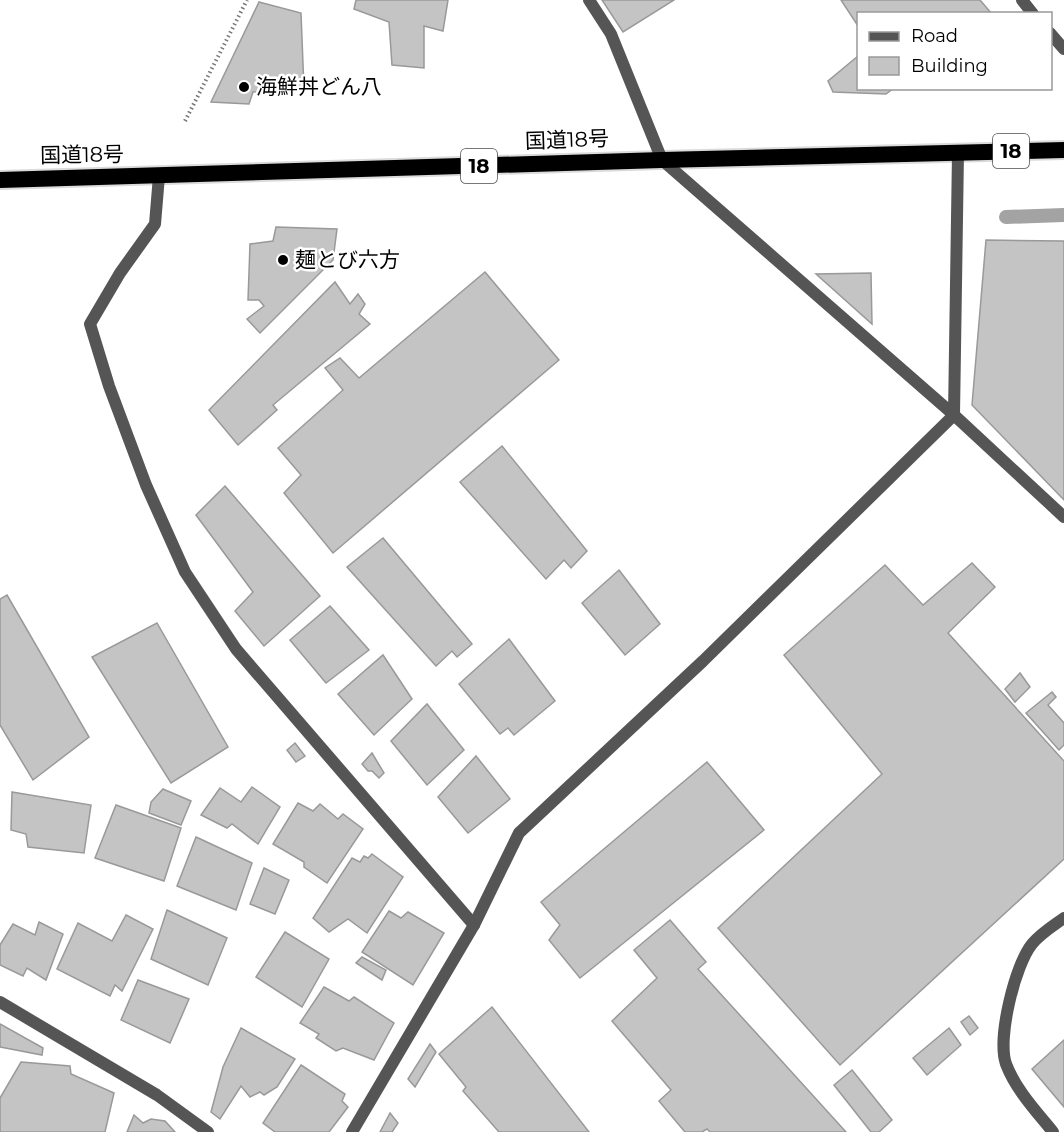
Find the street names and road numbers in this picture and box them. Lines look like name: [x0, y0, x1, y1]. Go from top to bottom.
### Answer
street label: 国道18号: [525, 126, 609, 153]
road number: 18: [993, 134, 1029, 168]
street label: 国道18号: [40, 141, 124, 168]
road number: 18: [461, 149, 497, 183]

